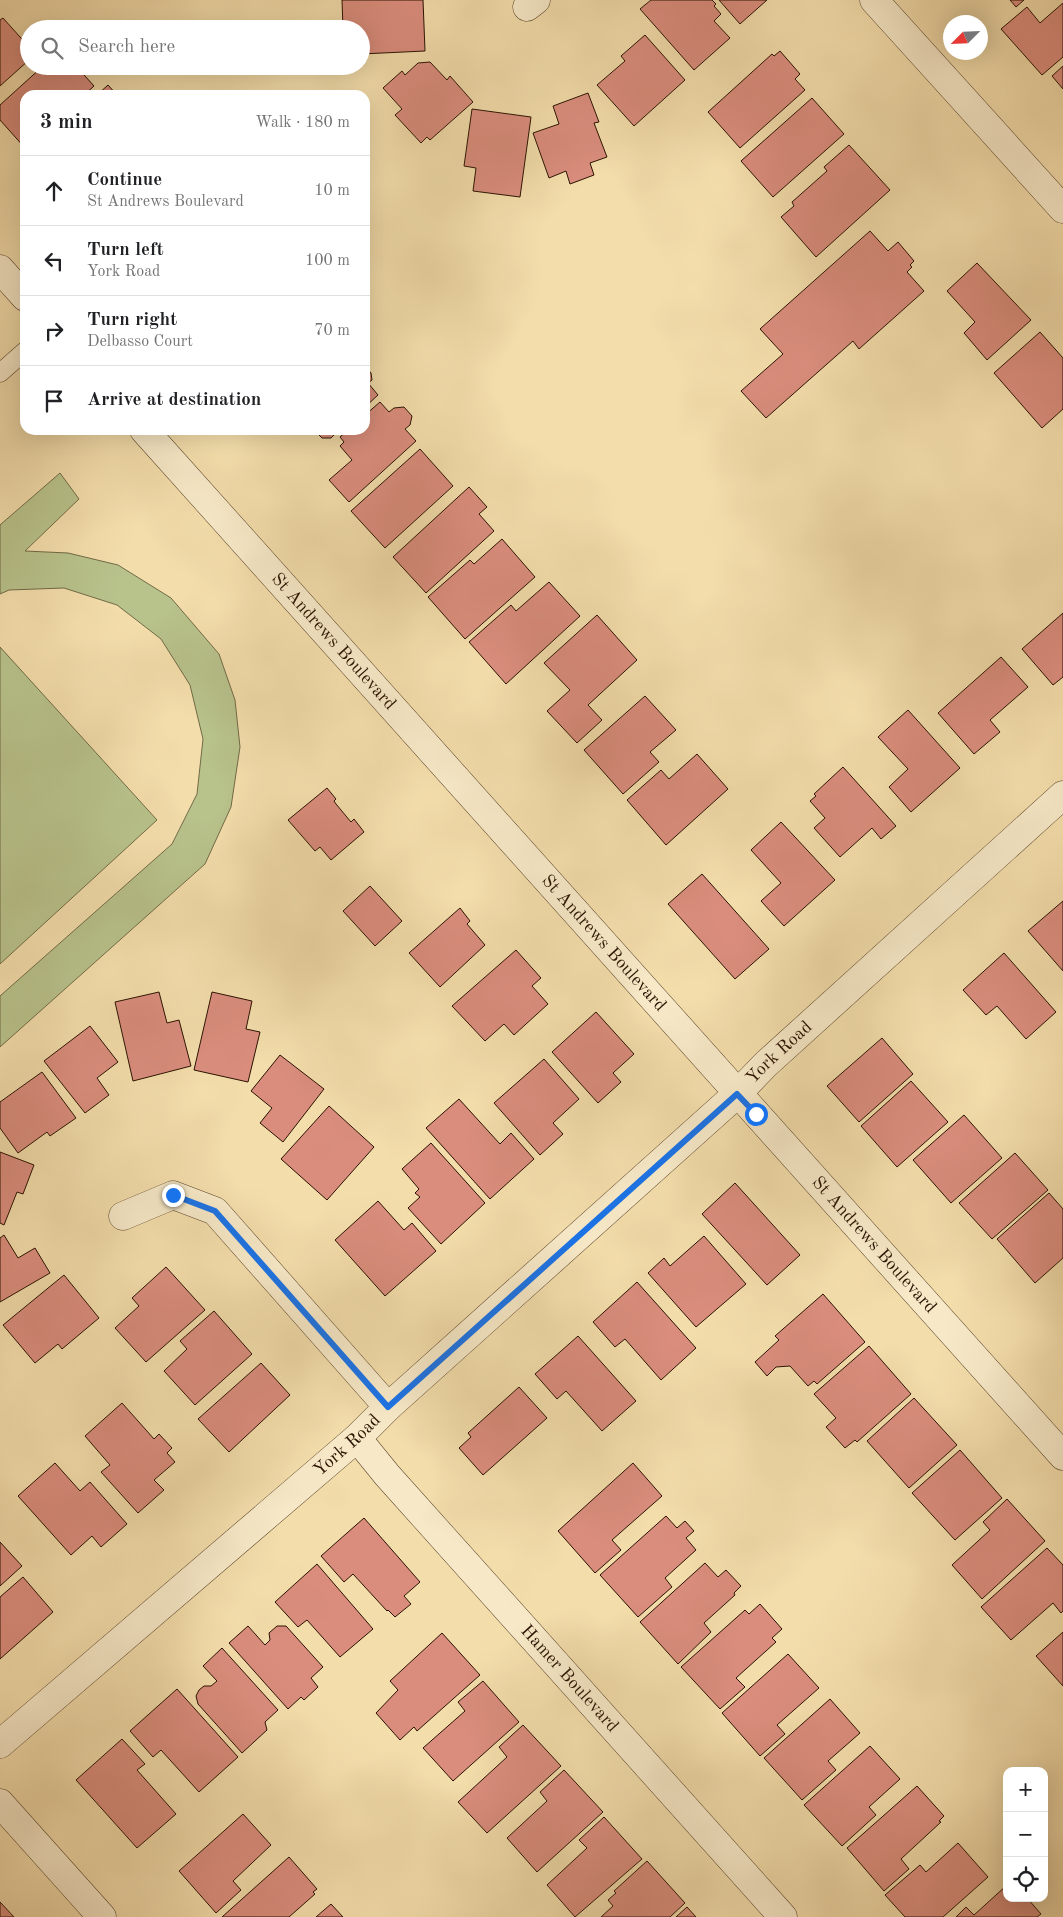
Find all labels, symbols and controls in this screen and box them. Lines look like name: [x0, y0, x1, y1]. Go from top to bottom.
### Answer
north arrow: [943, 15, 988, 60]
search box: [20, 20, 370, 75]
icon: search: [38, 34, 66, 62]
text: Search here: [78, 38, 175, 57]
text: 3 min: [40, 112, 93, 133]
text: Walk · 180 m: [255, 115, 350, 131]
text: Continue: [87, 171, 162, 190]
icon: ahead: [40, 177, 68, 205]
text: 10 m: [314, 183, 350, 199]
text: St Andrews Boulevard: [87, 194, 244, 210]
text: Turn left: [87, 241, 164, 260]
icon: left: [40, 247, 68, 275]
text: 100 m: [305, 253, 350, 269]
text: York Road: [87, 264, 160, 280]
text: Turn right: [87, 311, 177, 330]
icon: right: [40, 317, 68, 345]
text: 70 m: [314, 323, 350, 339]
text: Delbasso Court: [87, 334, 193, 350]
icon: arrive: [40, 387, 68, 415]
text: Arrive at destination: [87, 391, 261, 410]
street label: St Andrews Boulevard: [268, 570, 399, 713]
street label: St Andrews Boulevard: [538, 871, 669, 1015]
street label: York Road: [743, 1018, 816, 1087]
route start: [745, 1103, 768, 1126]
street label: St Andrews Boulevard: [808, 1173, 940, 1317]
route end: [162, 1184, 185, 1207]
street label: York Road: [310, 1411, 384, 1480]
street label: Hamer Boulevard: [517, 1622, 622, 1736]
map controls: [1003, 1767, 1048, 1902]
button: +: [1003, 1767, 1048, 1812]
button: −: [1003, 1812, 1048, 1857]
button: locate: [1003, 1857, 1048, 1902]

